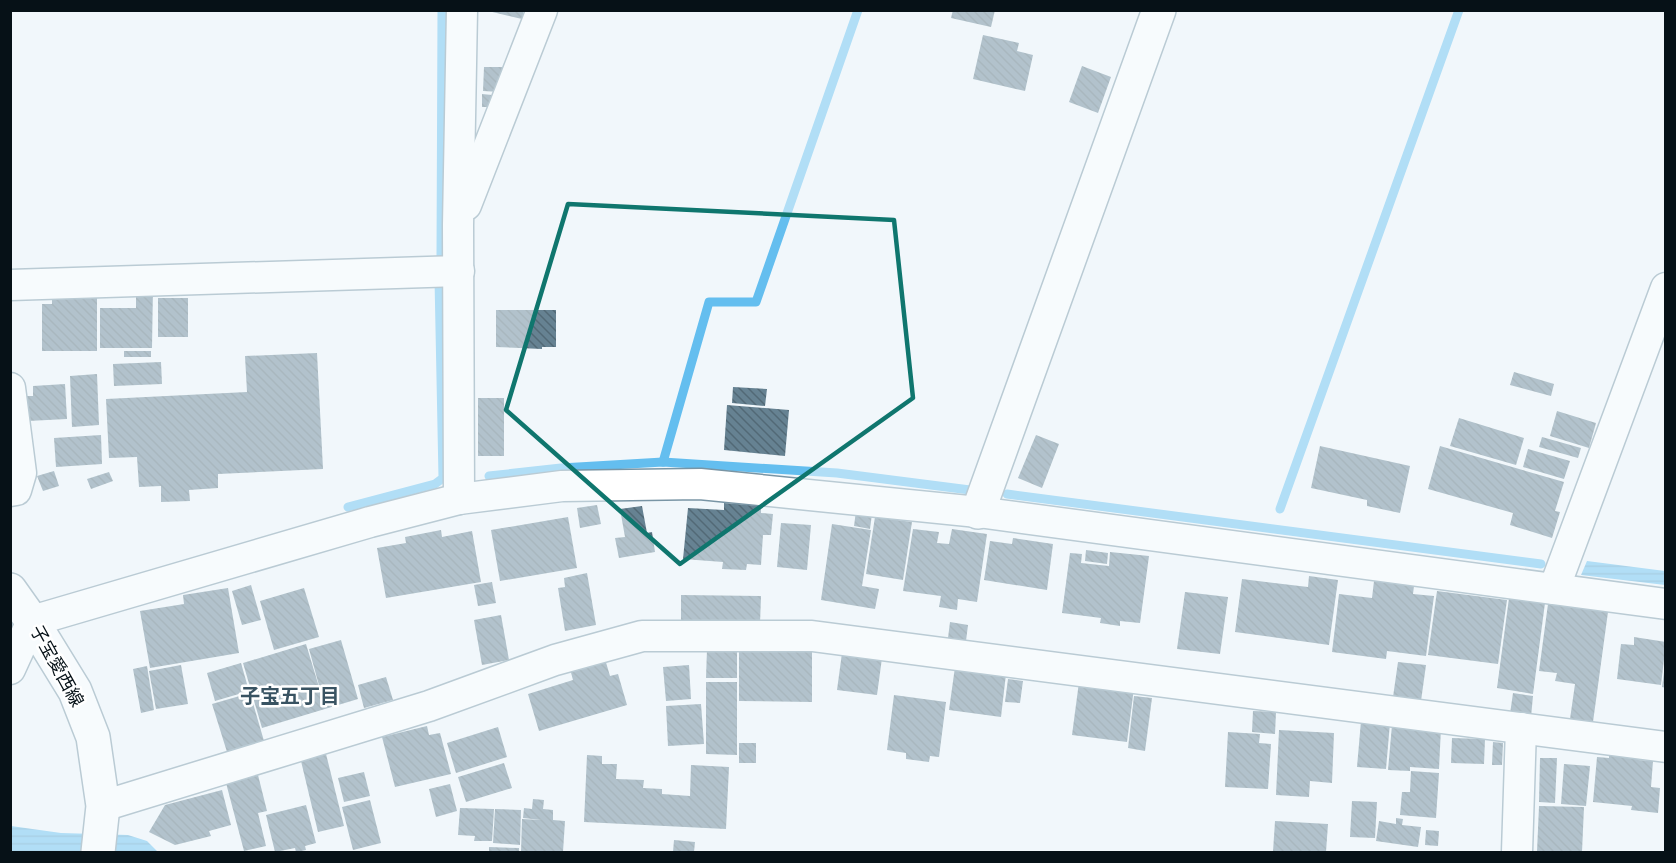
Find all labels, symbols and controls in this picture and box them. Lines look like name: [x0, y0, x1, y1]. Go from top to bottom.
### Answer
street label: 子宝愛西線: [26, 621, 88, 711]
district label: 子宝五丁目: [240, 684, 340, 708]

